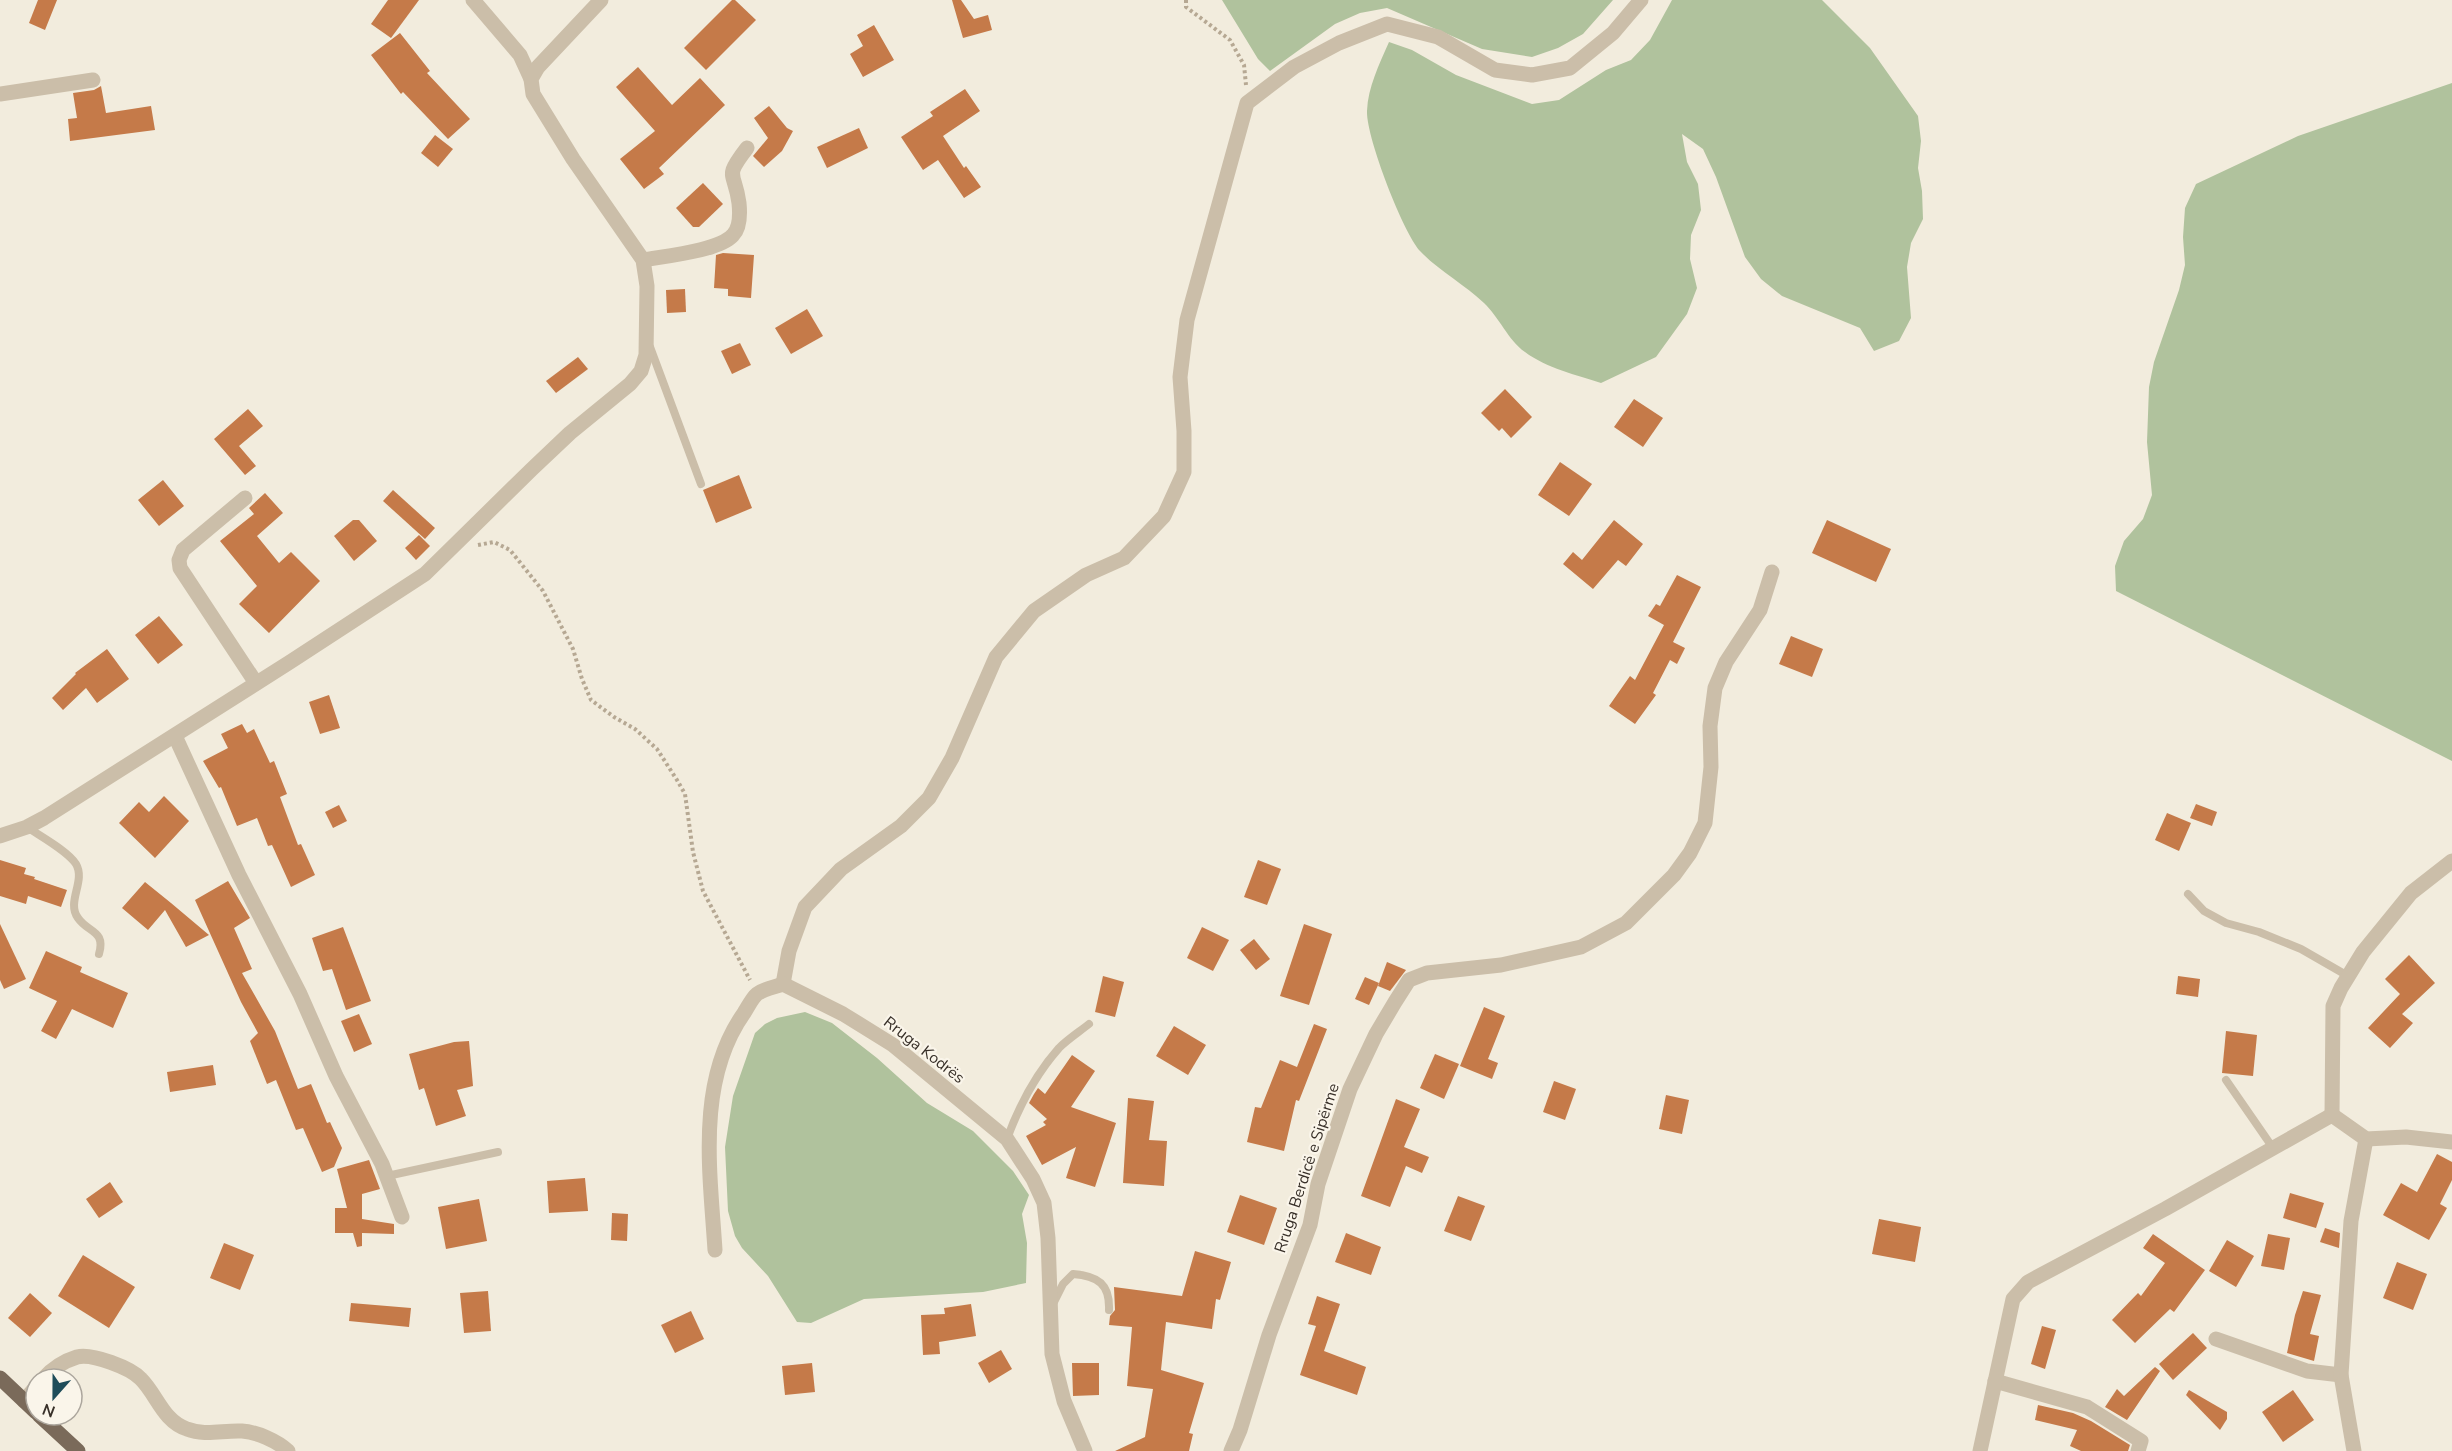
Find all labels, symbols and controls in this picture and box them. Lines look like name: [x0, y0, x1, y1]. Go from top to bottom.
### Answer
street label: Rruga Kodrës: [879, 1011, 969, 1089]
street label: Rruga Berdicë e Sipërme: [1269, 1080, 1345, 1256]
north arrow: [24, 1367, 84, 1427]
text: N: [39, 1398, 59, 1422]

